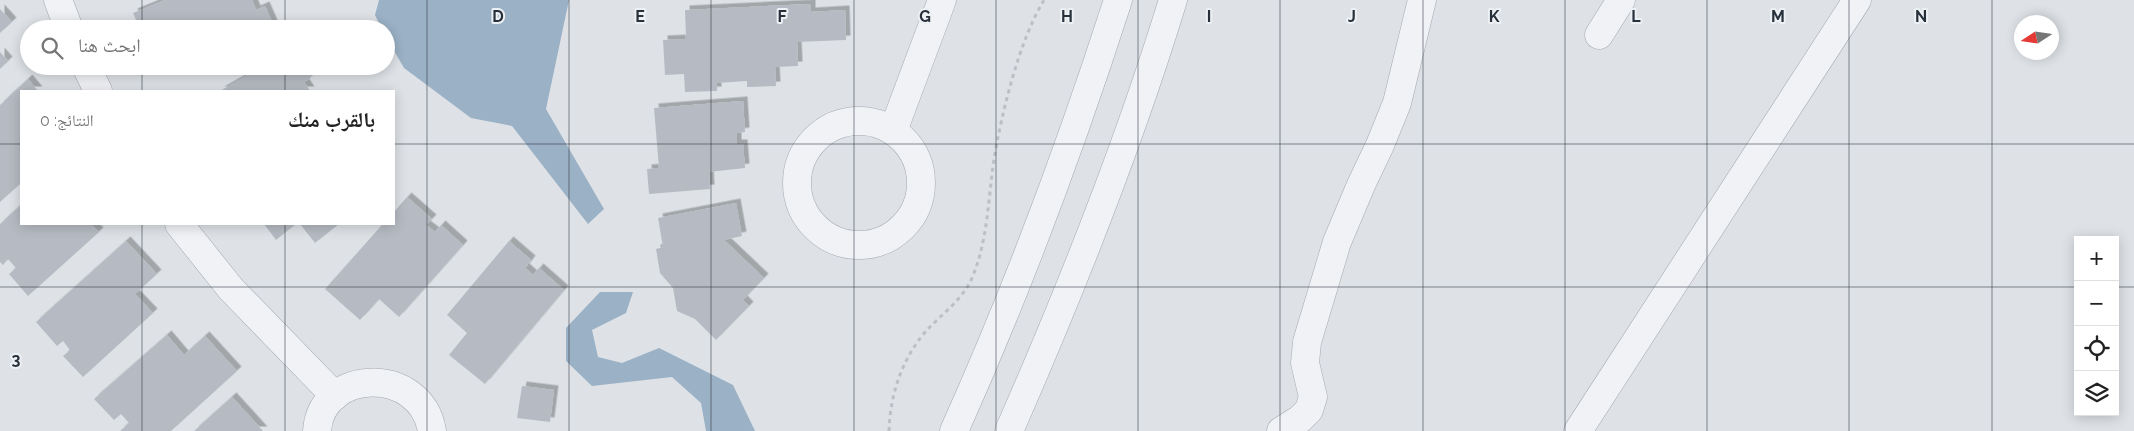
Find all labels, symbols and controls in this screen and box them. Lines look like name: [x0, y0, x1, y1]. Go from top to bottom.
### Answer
text: D: [492, 7, 504, 26]
text: E: [635, 7, 645, 26]
text: F: [777, 7, 787, 26]
text: G: [919, 7, 931, 26]
text: H: [1061, 7, 1073, 26]
text: I: [1207, 7, 1211, 26]
text: J: [1348, 7, 1356, 26]
text: K: [1489, 7, 1500, 26]
text: L: [1631, 7, 1641, 26]
text: M: [1771, 7, 1785, 26]
text: N: [1915, 7, 1927, 26]
north arrow: [2014, 15, 2059, 60]
search box: [20, 20, 395, 75]
icon: search: [38, 34, 66, 62]
text: ابحث هنا: [78, 34, 141, 56]
text: بالقرب منك: [288, 107, 375, 132]
text: النتائج: 0: [40, 111, 94, 130]
map controls: [2074, 236, 2119, 416]
button: +: [2074, 236, 2119, 281]
button: −: [2074, 281, 2119, 326]
button: locate: [2074, 326, 2119, 371]
text: 3: [12, 350, 21, 369]
button: layers: [2074, 371, 2119, 416]

